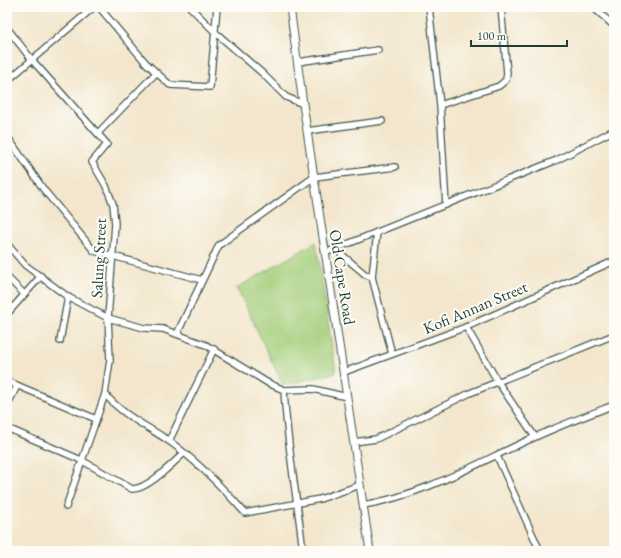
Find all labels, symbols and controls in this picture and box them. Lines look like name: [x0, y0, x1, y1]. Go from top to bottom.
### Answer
scale bar: [471, 22, 567, 48]
text: 100 m: [477, 28, 507, 44]
street label: Salung Street: [86, 218, 111, 298]
street label: Old Cape Road: [325, 228, 361, 327]
street label: Kofi Annan Street: [420, 276, 531, 339]

